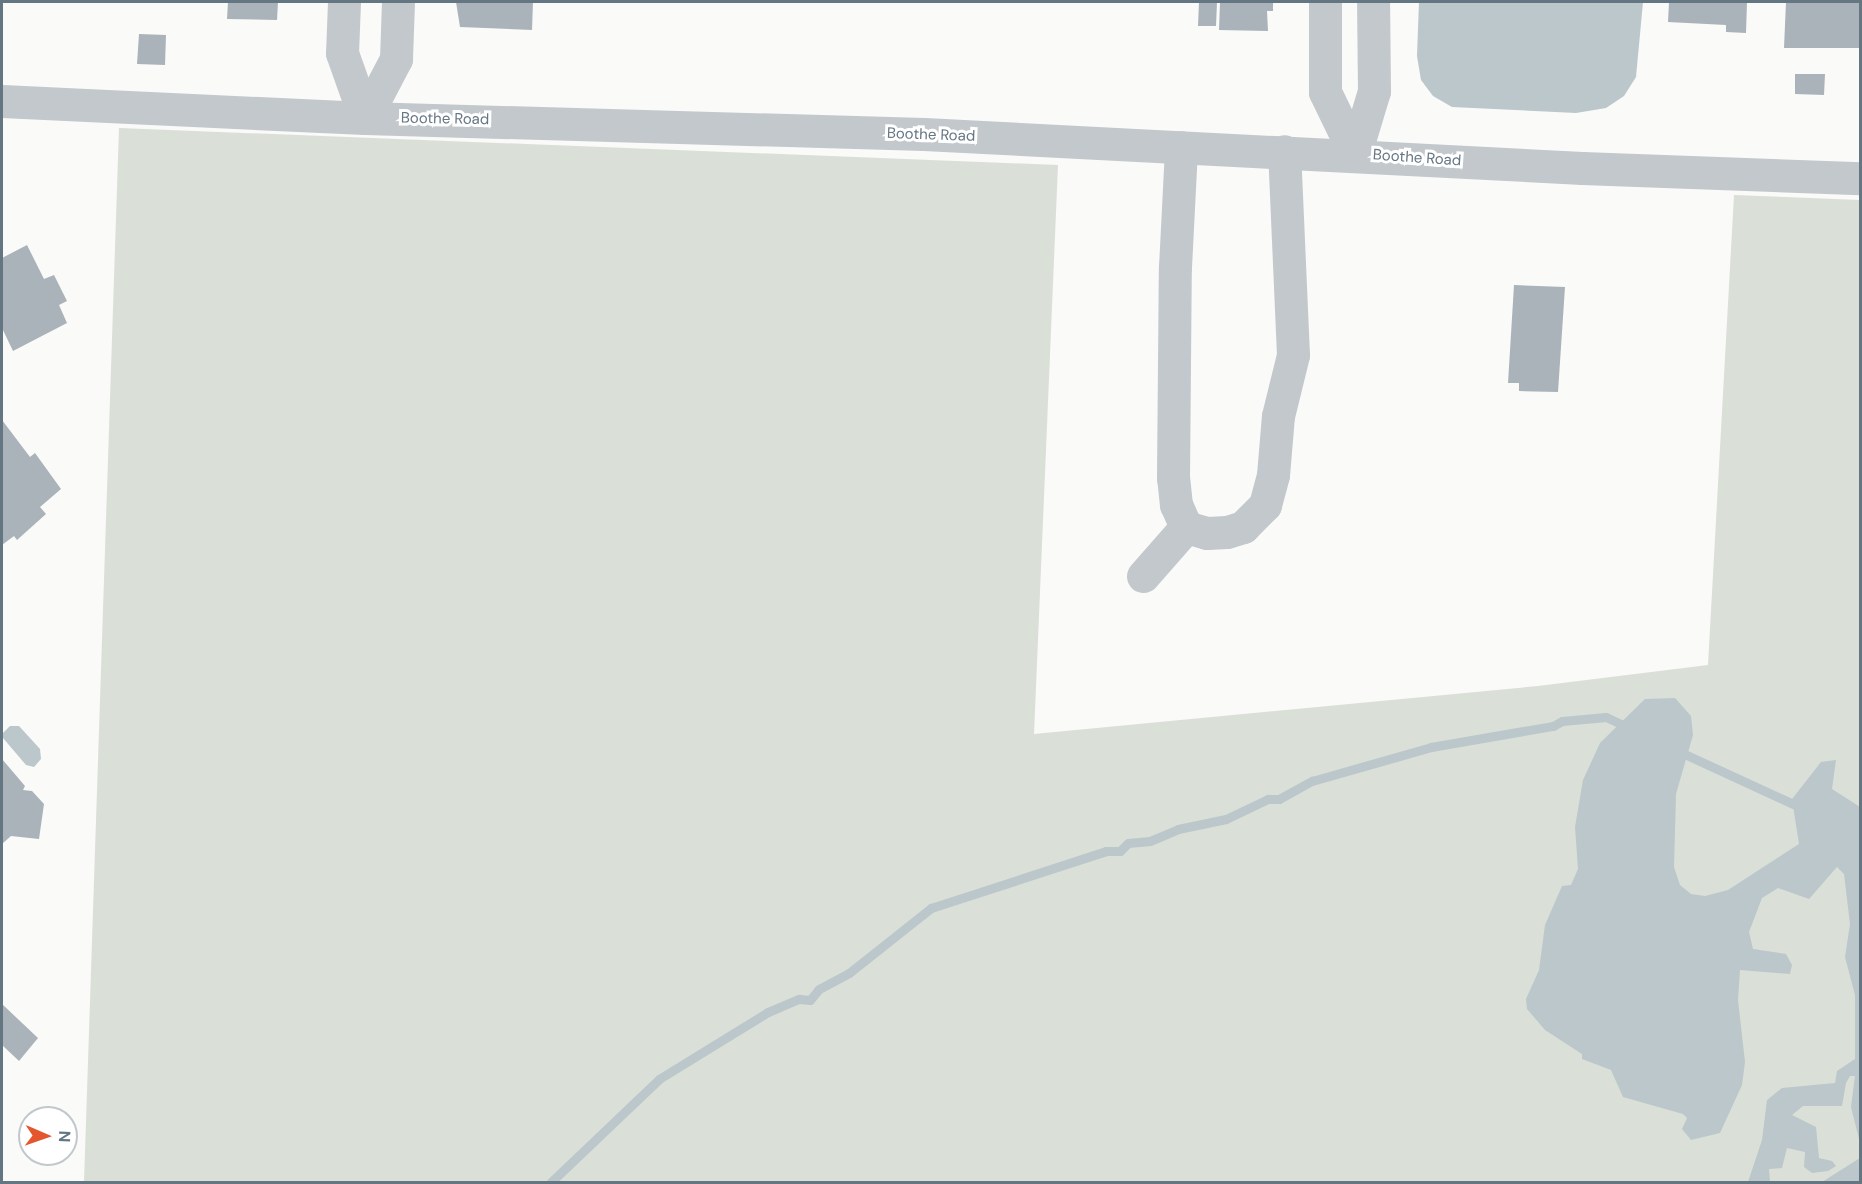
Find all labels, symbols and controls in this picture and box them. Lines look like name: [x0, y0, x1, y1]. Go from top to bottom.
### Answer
street label: Boothe Road: [401, 109, 489, 129]
street label: Boothe Road: [886, 124, 976, 146]
street label: Boothe Road: [1372, 146, 1462, 170]
north arrow: [18, 1106, 78, 1166]
text: N: [54, 1130, 75, 1143]

